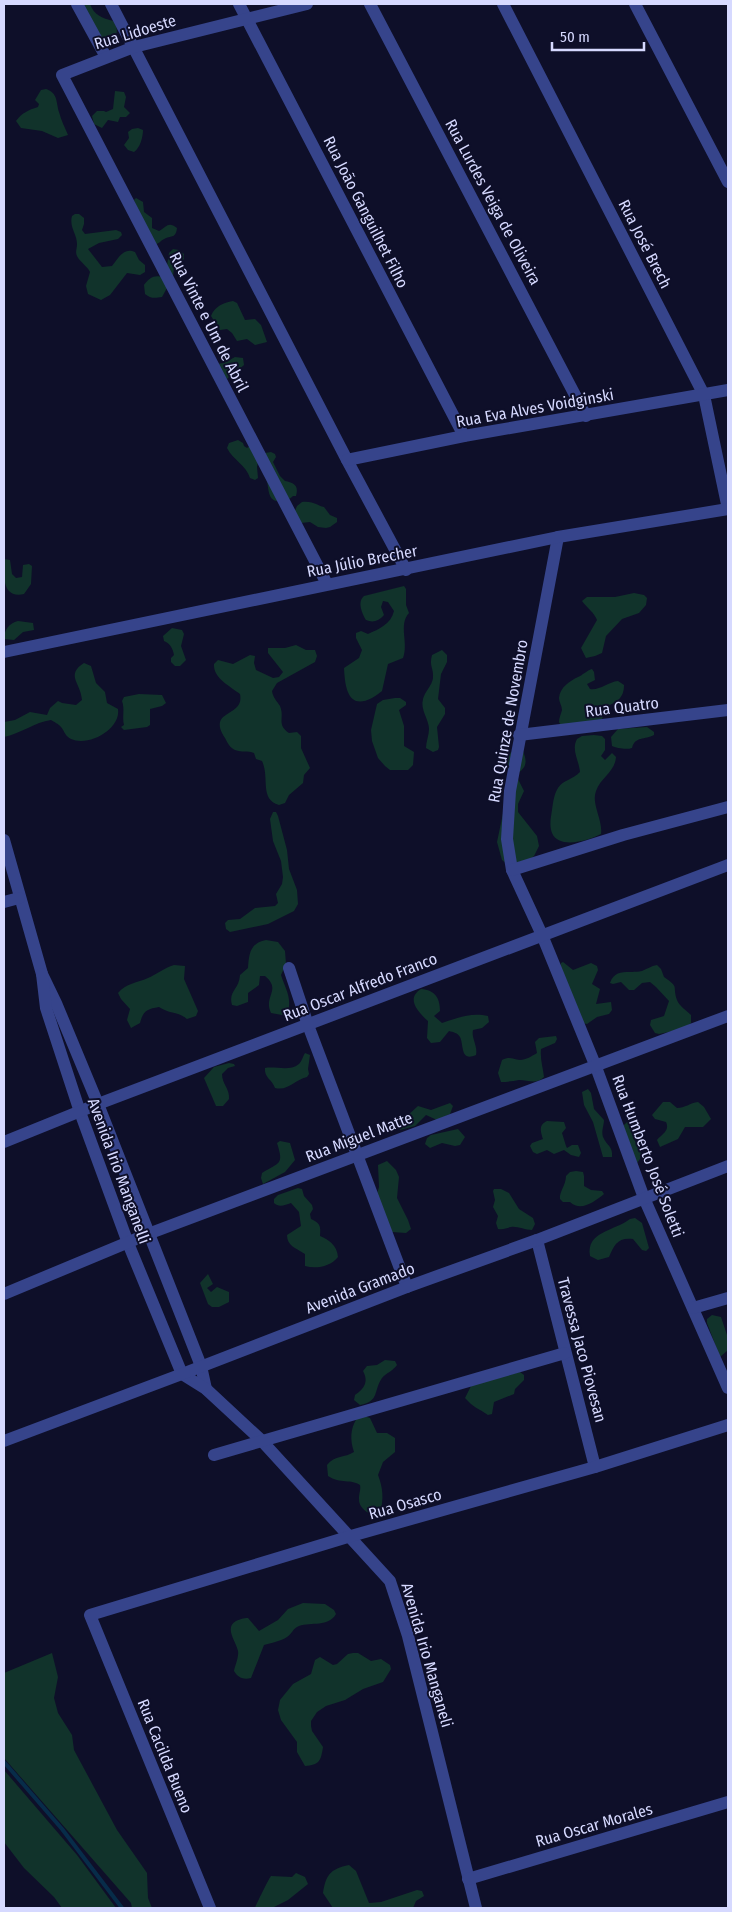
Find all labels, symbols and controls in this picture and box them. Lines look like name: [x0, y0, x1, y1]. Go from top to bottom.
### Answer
street label: Rua Lidoeste: [92, 11, 178, 53]
scale bar: [552, 20, 644, 52]
text: 50 m: [560, 28, 590, 46]
street label: Rua Lurdes Veiga de Oliveira: [441, 116, 545, 288]
street label: Rua João Ganguilhet Filho: [319, 133, 413, 291]
street label: Rua José Brech: [615, 196, 675, 292]
street label: Rua Vinte e Um de Abril: [166, 249, 252, 395]
street label: Rua Eva Alves Voidginski: [455, 385, 615, 431]
street label: Rua Júlio Brecher: [305, 541, 419, 581]
street label: Rua Quinze de Novembro: [484, 638, 532, 804]
street label: Rua Quatro: [584, 693, 660, 721]
street label: Rua Oscar Alfredo Franco: [280, 949, 440, 1025]
street label: Rua Humberto José Soletti: [608, 1072, 688, 1240]
street label: Avenida Irio Manganelli: [84, 1096, 154, 1246]
street label: Rua Miguel Matte: [303, 1108, 415, 1166]
street label: Avenida Gramado: [303, 1258, 417, 1318]
street label: Travessa Jaco Piovesan: [554, 1275, 610, 1425]
street label: Rua Osasco: [366, 1485, 444, 1523]
street label: Avenida Irio Manganeli: [397, 1581, 457, 1729]
street label: Rua Cacilda Bueno: [133, 1696, 197, 1816]
street label: Rua Oscar Morales: [533, 1799, 655, 1851]

